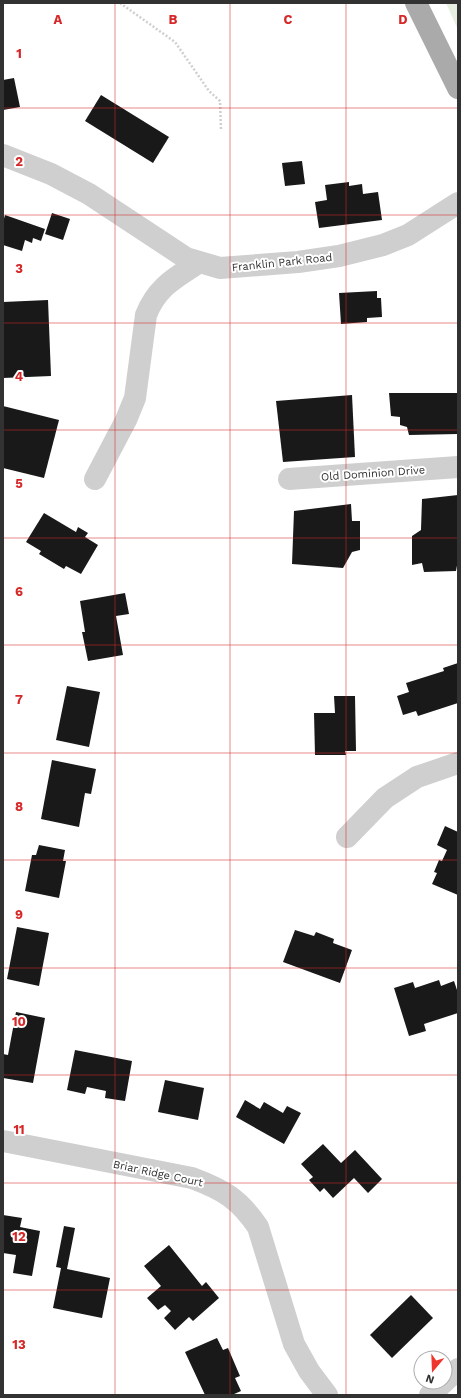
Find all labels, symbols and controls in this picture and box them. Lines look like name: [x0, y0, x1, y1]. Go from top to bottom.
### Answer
text: A: [54, 12, 63, 27]
text: B: [169, 12, 178, 27]
text: C: [284, 12, 293, 27]
text: D: [398, 12, 408, 27]
text: 1: [16, 46, 22, 61]
text: 2: [15, 154, 23, 169]
street label: Franklin Park Road: [231, 251, 333, 274]
text: 3: [15, 261, 23, 276]
text: 4: [15, 369, 24, 384]
street label: Old Dominion Drive: [320, 463, 426, 484]
text: 5: [15, 476, 23, 491]
text: 6: [15, 584, 23, 599]
text: 7: [15, 692, 23, 707]
text: 8: [15, 799, 23, 814]
text: 9: [15, 907, 23, 922]
text: 10: [12, 1014, 26, 1029]
text: 11: [13, 1122, 25, 1137]
street label: Briar Ridge Court: [112, 1158, 204, 1189]
text: 12: [12, 1229, 26, 1244]
text: 13: [12, 1337, 26, 1352]
north arrow: [413, 1350, 453, 1390]
text: N: [424, 1372, 436, 1386]

